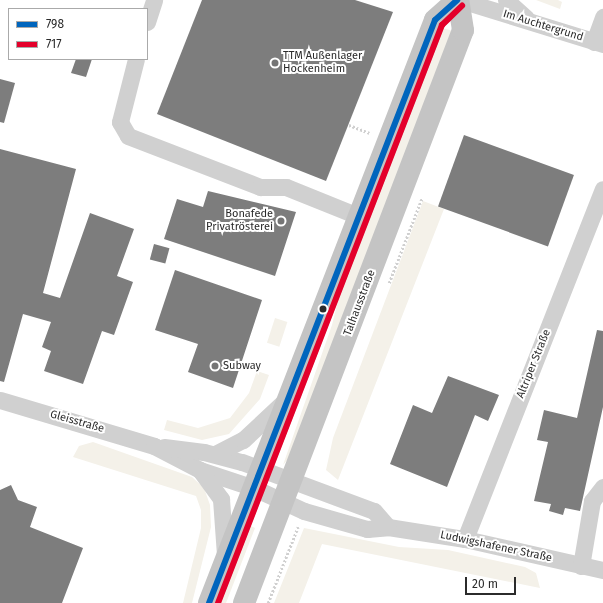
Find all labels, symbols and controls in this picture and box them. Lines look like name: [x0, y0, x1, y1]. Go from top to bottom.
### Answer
legend: [8, 8, 148, 60]
street label: Im Auchtergrund: [501, 8, 585, 44]
text: 798: [46, 17, 64, 31]
text: 717: [46, 37, 62, 51]
place label: TTM Außenlager Hockenheim: [283, 50, 362, 76]
marker: TTM Außenlager Hockenheim: [270, 58, 280, 68]
place label: Bonafede Privatrösterei: [206, 208, 273, 234]
marker: Bonafede Privatrösterei: [276, 216, 286, 226]
street label: Talhausstraße: [341, 268, 379, 338]
unlabelled marker: [318, 304, 328, 314]
street label: Altriper Straße: [514, 328, 554, 400]
place label: Subway: [223, 359, 261, 373]
marker: Subway: [210, 361, 220, 371]
street label: Gleisstraße: [48, 408, 106, 436]
street label: Ludwigshafener Straße: [439, 529, 553, 565]
scale bar: [467, 569, 518, 595]
text: 20 m: [472, 577, 498, 591]

